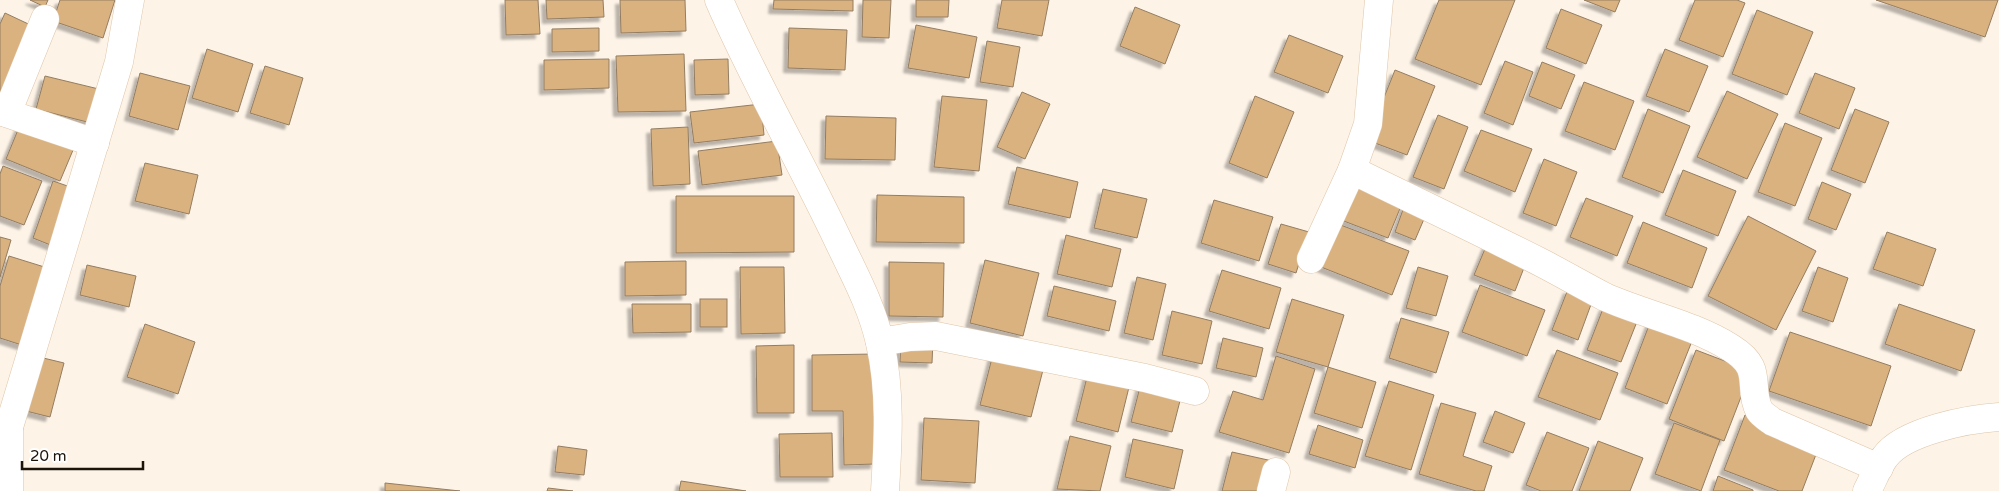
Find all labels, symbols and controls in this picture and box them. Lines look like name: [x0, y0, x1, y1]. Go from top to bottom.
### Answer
scale bar: [22, 438, 144, 470]
text: 20 m: [30, 447, 67, 465]

